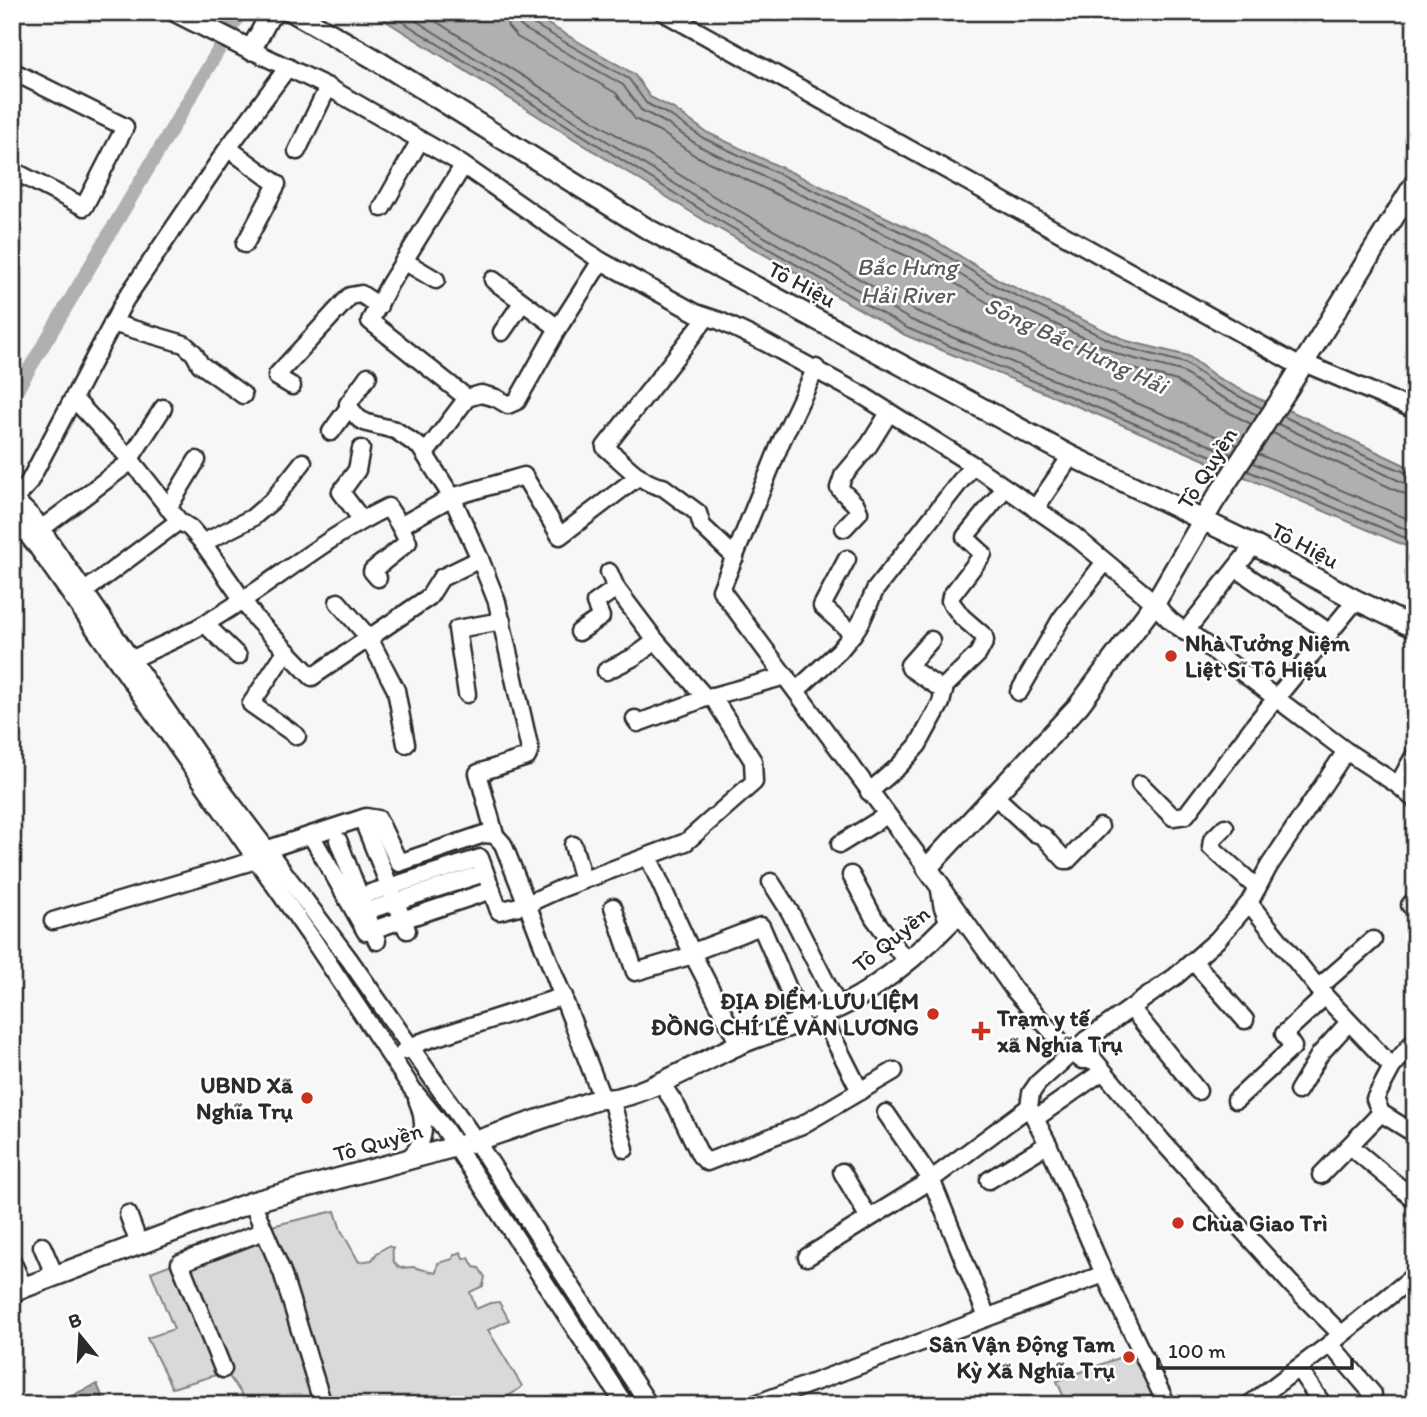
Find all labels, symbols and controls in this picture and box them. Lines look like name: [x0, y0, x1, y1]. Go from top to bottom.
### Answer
water label: Bắc Hưng Hải River: [856, 252, 960, 309]
street label: Tô Hiệu: [763, 254, 841, 314]
water label: Sông Bắc Hưng Hải: [980, 290, 1175, 401]
street label: Tô Quyền: [1171, 422, 1243, 514]
street label: Tô Hiệu: [1266, 515, 1344, 575]
place label: Nhà Tưởng Niệm Liệt Sĩ Tô Hiệu: [1185, 629, 1351, 683]
marker: Nhà Tưởng Niệm Liệt Sĩ Tô Hiệu: [1163, 648, 1179, 664]
street label: Tô Quyền: [847, 899, 935, 979]
place label: ĐỊA ĐIỂM LƯU LIỆM ĐỒNG CHÍ LÊ VĂN LƯƠNG: [651, 986, 919, 1041]
place label: Trạm y tế xã Nghĩa Trụ: [996, 1004, 1123, 1058]
marker: ĐỊA ĐIỂM LƯU LIỆM ĐỒNG CHÍ LÊ VĂN LƯƠNG: [925, 1006, 941, 1022]
marker: Trạm y tế xã Nghĩa Trụ: [971, 1021, 991, 1041]
place label: UBND Xã Nghĩa Trụ: [196, 1071, 294, 1125]
marker: UBND Xã Nghĩa Trụ: [299, 1090, 315, 1106]
street label: Tô Quyền: [330, 1116, 426, 1168]
place label: Chùa Giao Trì: [1192, 1209, 1328, 1237]
marker: Chùa Giao Trì: [1170, 1215, 1186, 1231]
north arrow: [46, 1302, 116, 1372]
text: B: [66, 1307, 84, 1333]
scale bar: [1158, 1326, 1352, 1370]
place label: Sân Vận Động Tam Kỳ Xã Nghĩa Trụ: [929, 1330, 1116, 1384]
text: 100 m: [1168, 1338, 1226, 1363]
marker: Sân Vận Động Tam Kỳ Xã Nghĩa Trụ: [1121, 1349, 1137, 1365]

